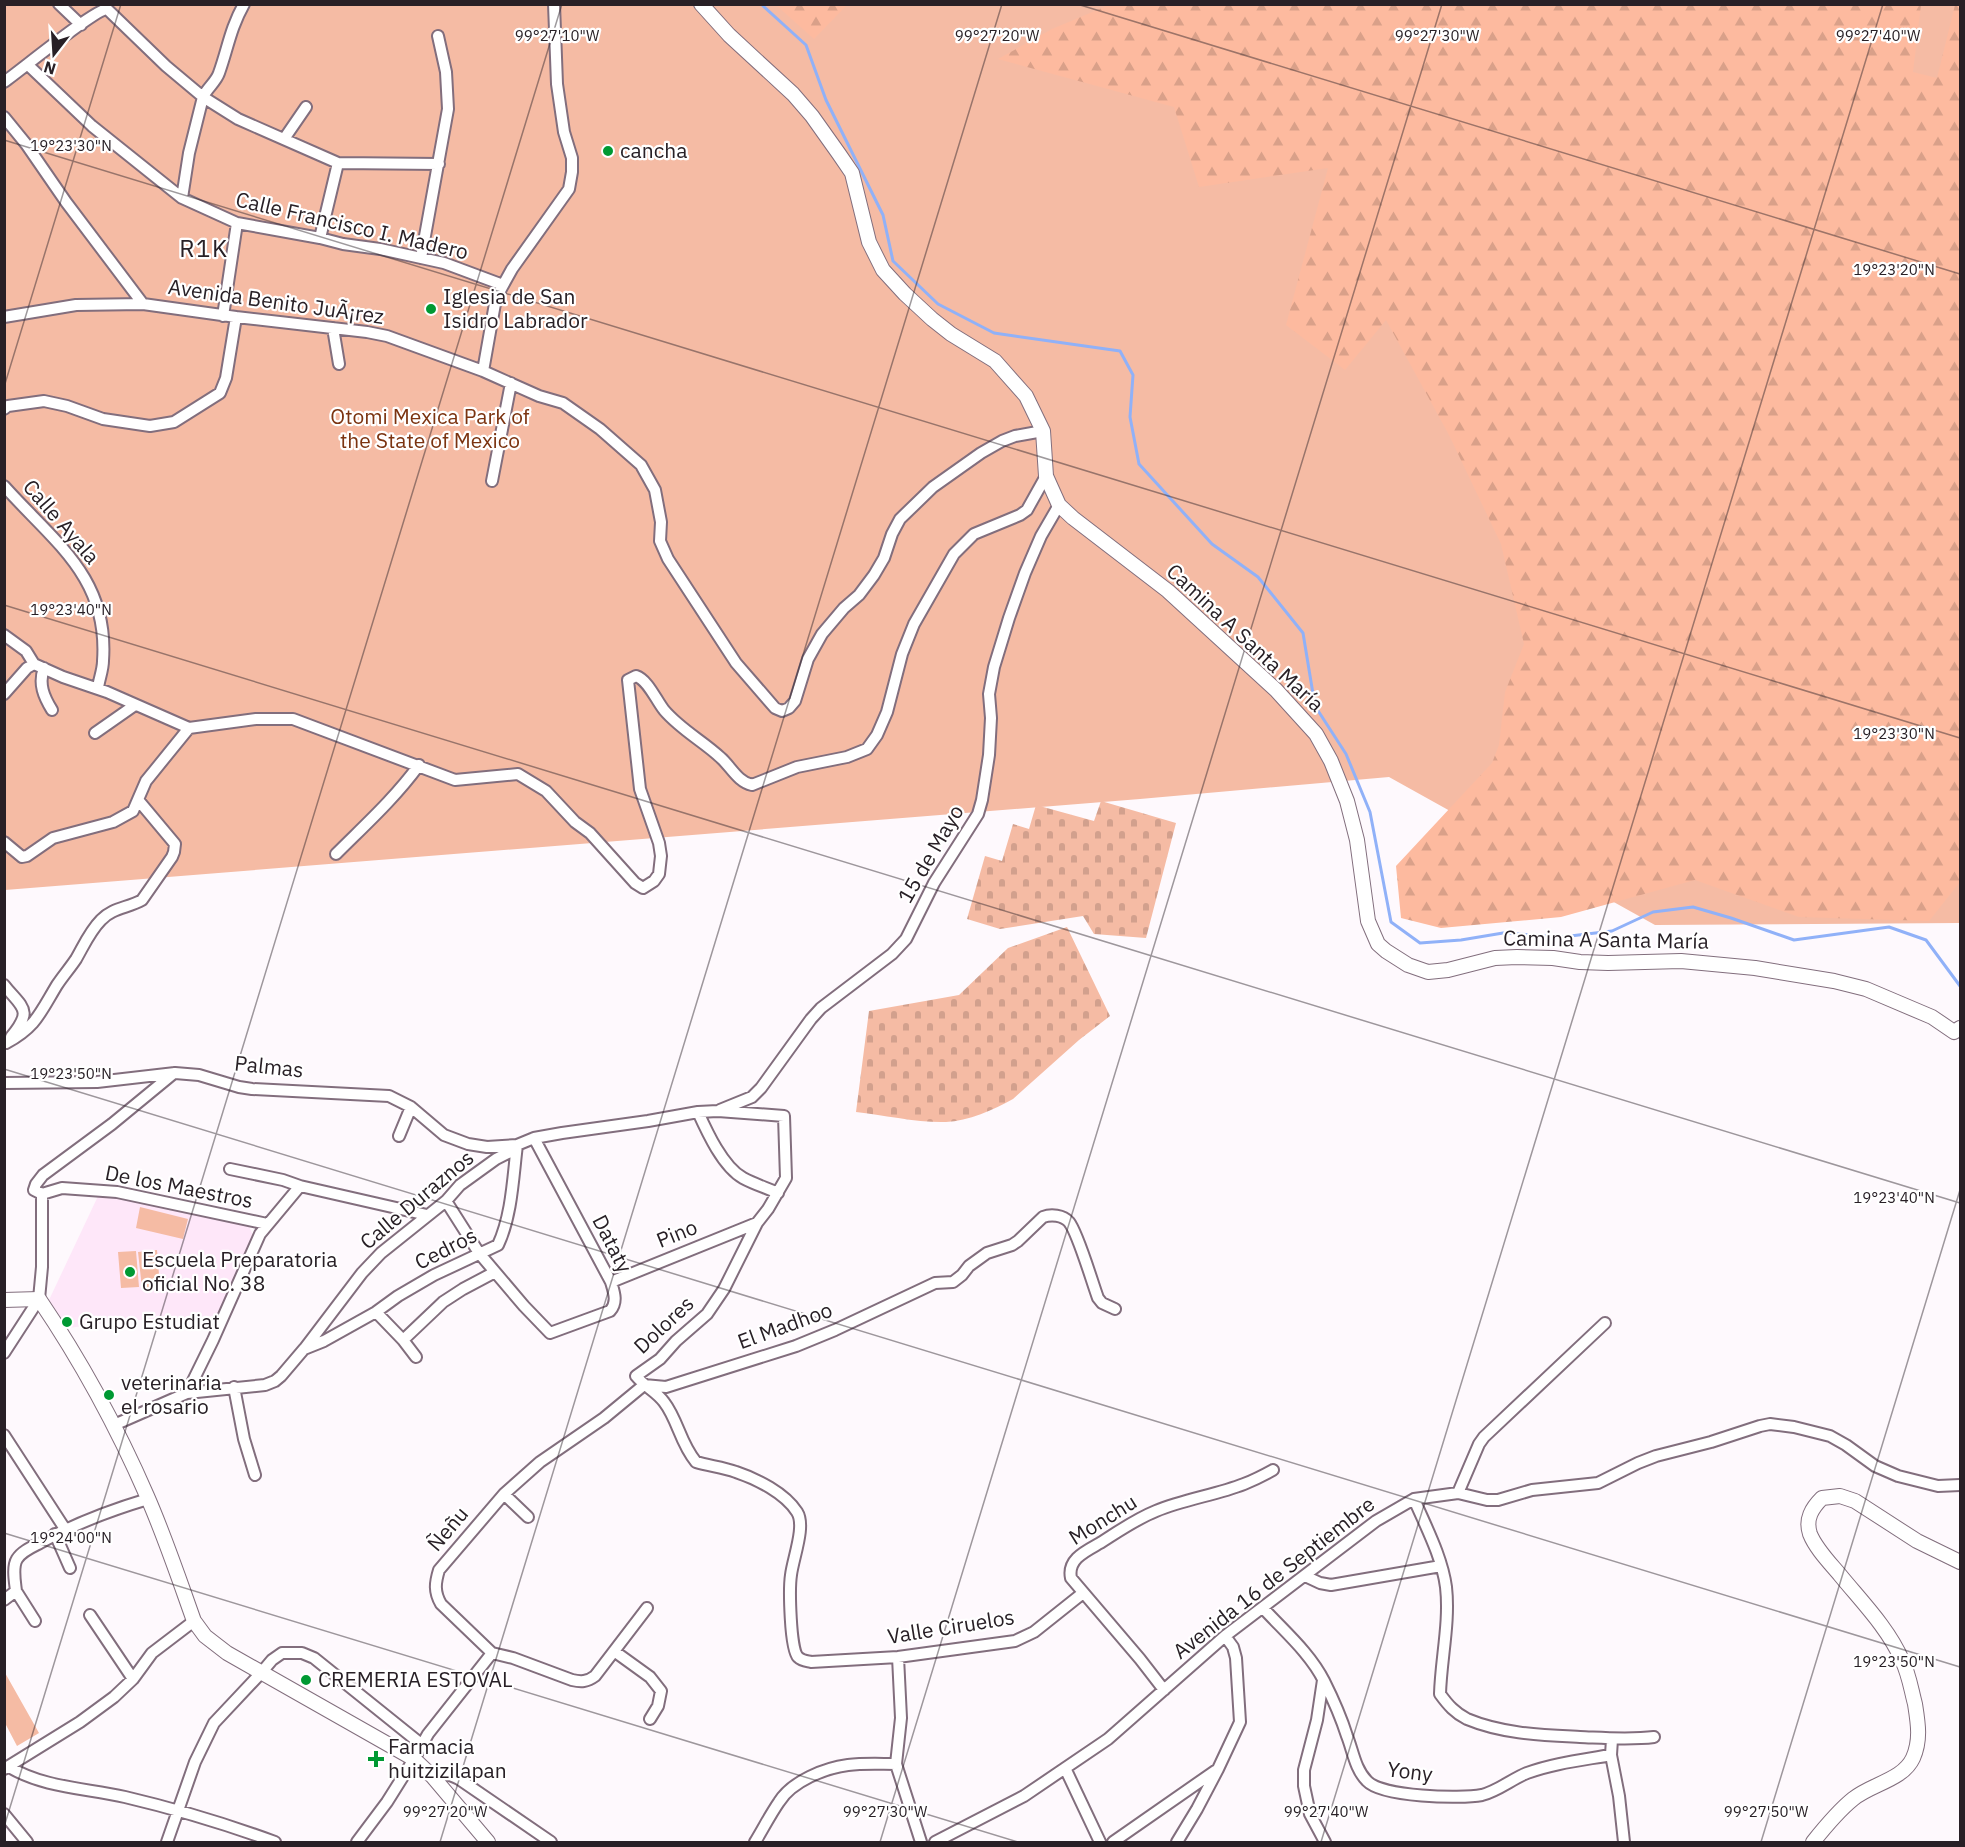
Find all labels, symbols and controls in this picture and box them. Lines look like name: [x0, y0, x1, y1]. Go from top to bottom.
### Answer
north arrow: [24, 24, 84, 84]
text: 99°27'10"W: [515, 26, 600, 45]
text: 99°27'20"W: [955, 26, 1040, 45]
text: 99°27'30"W: [1395, 26, 1480, 45]
text: 99°27'40"W: [1836, 26, 1921, 45]
text: N: [41, 57, 58, 80]
text: 19°23'30"N: [30, 136, 112, 155]
place label: cancha: [620, 136, 687, 164]
marker: cancha: [601, 144, 615, 158]
street label: Calle Francisco I. Madero: [233, 185, 471, 265]
district label: R1K: [179, 232, 229, 264]
text: 19°23'20"N: [1853, 260, 1935, 279]
street label: Avenida Benito JuÃ¡rez: [166, 272, 386, 330]
place label: Iglesia de San Isidro Labrador: [443, 282, 588, 334]
marker: Iglesia de San Isidro Labrador: [424, 302, 438, 316]
park label: Otomi Mexica Park of the State of Mexico: [330, 402, 530, 454]
street label: Calle Ayala: [17, 473, 106, 570]
street label: Camina A Santa María: [1161, 557, 1330, 718]
text: 19°23'40"N: [30, 600, 112, 619]
text: 19°23'30"N: [1853, 724, 1935, 743]
street label: 15 de Mayo: [891, 799, 970, 908]
street label: Camina A Santa María: [1503, 923, 1709, 955]
street label: Palmas: [233, 1048, 305, 1084]
text: 19°23'50"N: [30, 1064, 112, 1083]
street label: Calle Duraznos: [354, 1143, 479, 1255]
street label: De los Maestros: [103, 1158, 256, 1214]
text: 19°23'40"N: [1853, 1188, 1935, 1207]
street label: Dataty: [586, 1210, 640, 1278]
street label: Pino: [652, 1212, 701, 1254]
street label: Cedros: [410, 1221, 481, 1276]
place label: Escuela Preparatoria oficial No. 38: [142, 1245, 337, 1297]
marker: Escuela Preparatoria oficial No. 38: [123, 1265, 137, 1279]
street label: Dolores: [627, 1289, 699, 1359]
street label: El Madhoo: [733, 1295, 836, 1355]
place label: Grupo Estudiat: [79, 1307, 220, 1335]
marker: Grupo Estudiat: [60, 1315, 74, 1329]
place label: veterinaria el rosario: [121, 1368, 222, 1420]
marker: veterinaria el rosario: [102, 1388, 116, 1402]
street label: Monchu: [1063, 1487, 1142, 1551]
street label: Avenida 16 de Septiembre: [1167, 1490, 1380, 1665]
street label: Ñeñu: [420, 1500, 474, 1557]
text: 19°24'00"N: [30, 1528, 112, 1547]
street label: Valle Ciruelos: [885, 1602, 1016, 1650]
text: 19°23'50"N: [1853, 1652, 1935, 1671]
place label: CREMERIA ESTOVAL: [318, 1665, 513, 1693]
marker: CREMERIA ESTOVAL: [299, 1673, 313, 1687]
place label: Farmacia huitzizilapan: [388, 1732, 507, 1784]
marker: Farmacia huitzizilapan: [369, 1752, 383, 1766]
street label: Yony: [1386, 1754, 1435, 1788]
text: 99°27'20"W: [403, 1802, 488, 1821]
text: 99°27'30"W: [843, 1802, 928, 1821]
text: 99°27'40"W: [1284, 1802, 1369, 1821]
text: 99°27'50"W: [1724, 1802, 1809, 1821]

